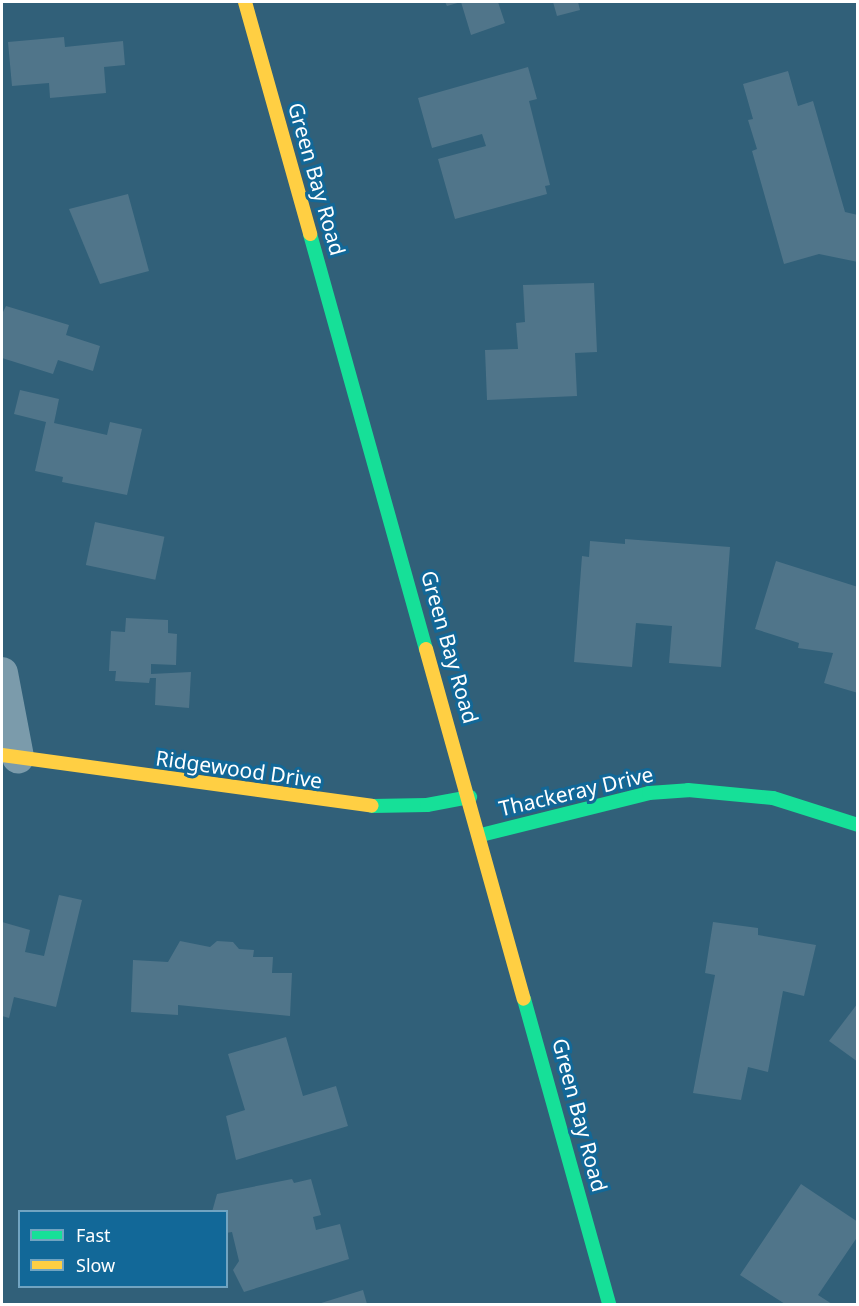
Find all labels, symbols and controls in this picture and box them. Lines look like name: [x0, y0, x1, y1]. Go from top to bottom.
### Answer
street label: Green Bay Road: [283, 100, 351, 258]
street label: Green Bay Road: [416, 568, 484, 726]
street label: Ridgewood Drive: [154, 745, 324, 793]
street label: Thackeray Drive: [496, 761, 656, 821]
street label: Green Bay Road: [547, 1036, 613, 1194]
legend: [18, 1210, 228, 1288]
text: Fast: [76, 1223, 111, 1247]
text: Slow: [76, 1253, 115, 1277]

